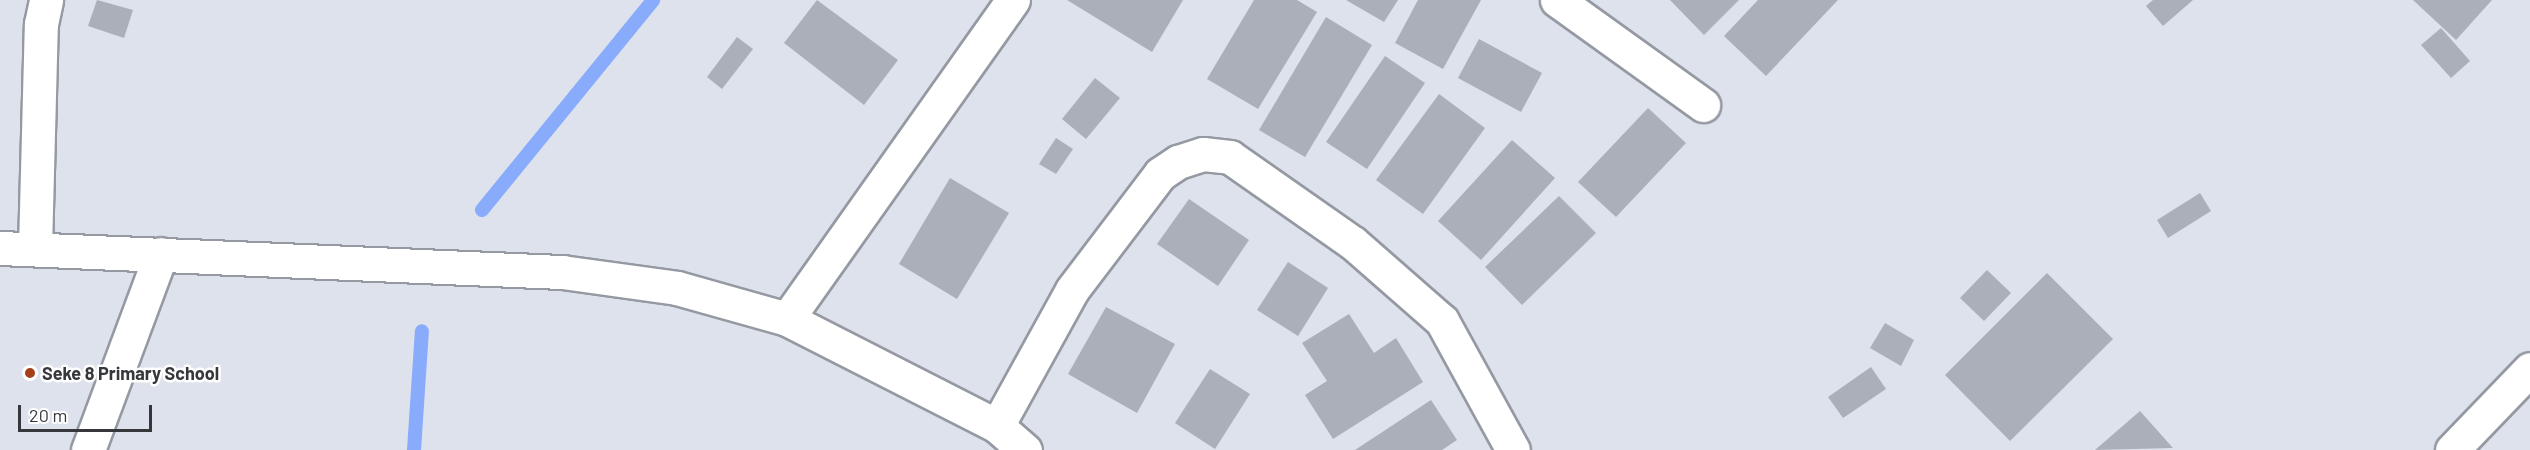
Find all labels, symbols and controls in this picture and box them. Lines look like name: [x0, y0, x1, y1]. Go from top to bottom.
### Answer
place label: Seke 8 Primary School: [42, 362, 219, 384]
marker: Seke 8 Primary School: [23, 366, 37, 380]
scale bar: [21, 393, 154, 431]
text: 20 m: [29, 404, 67, 426]

